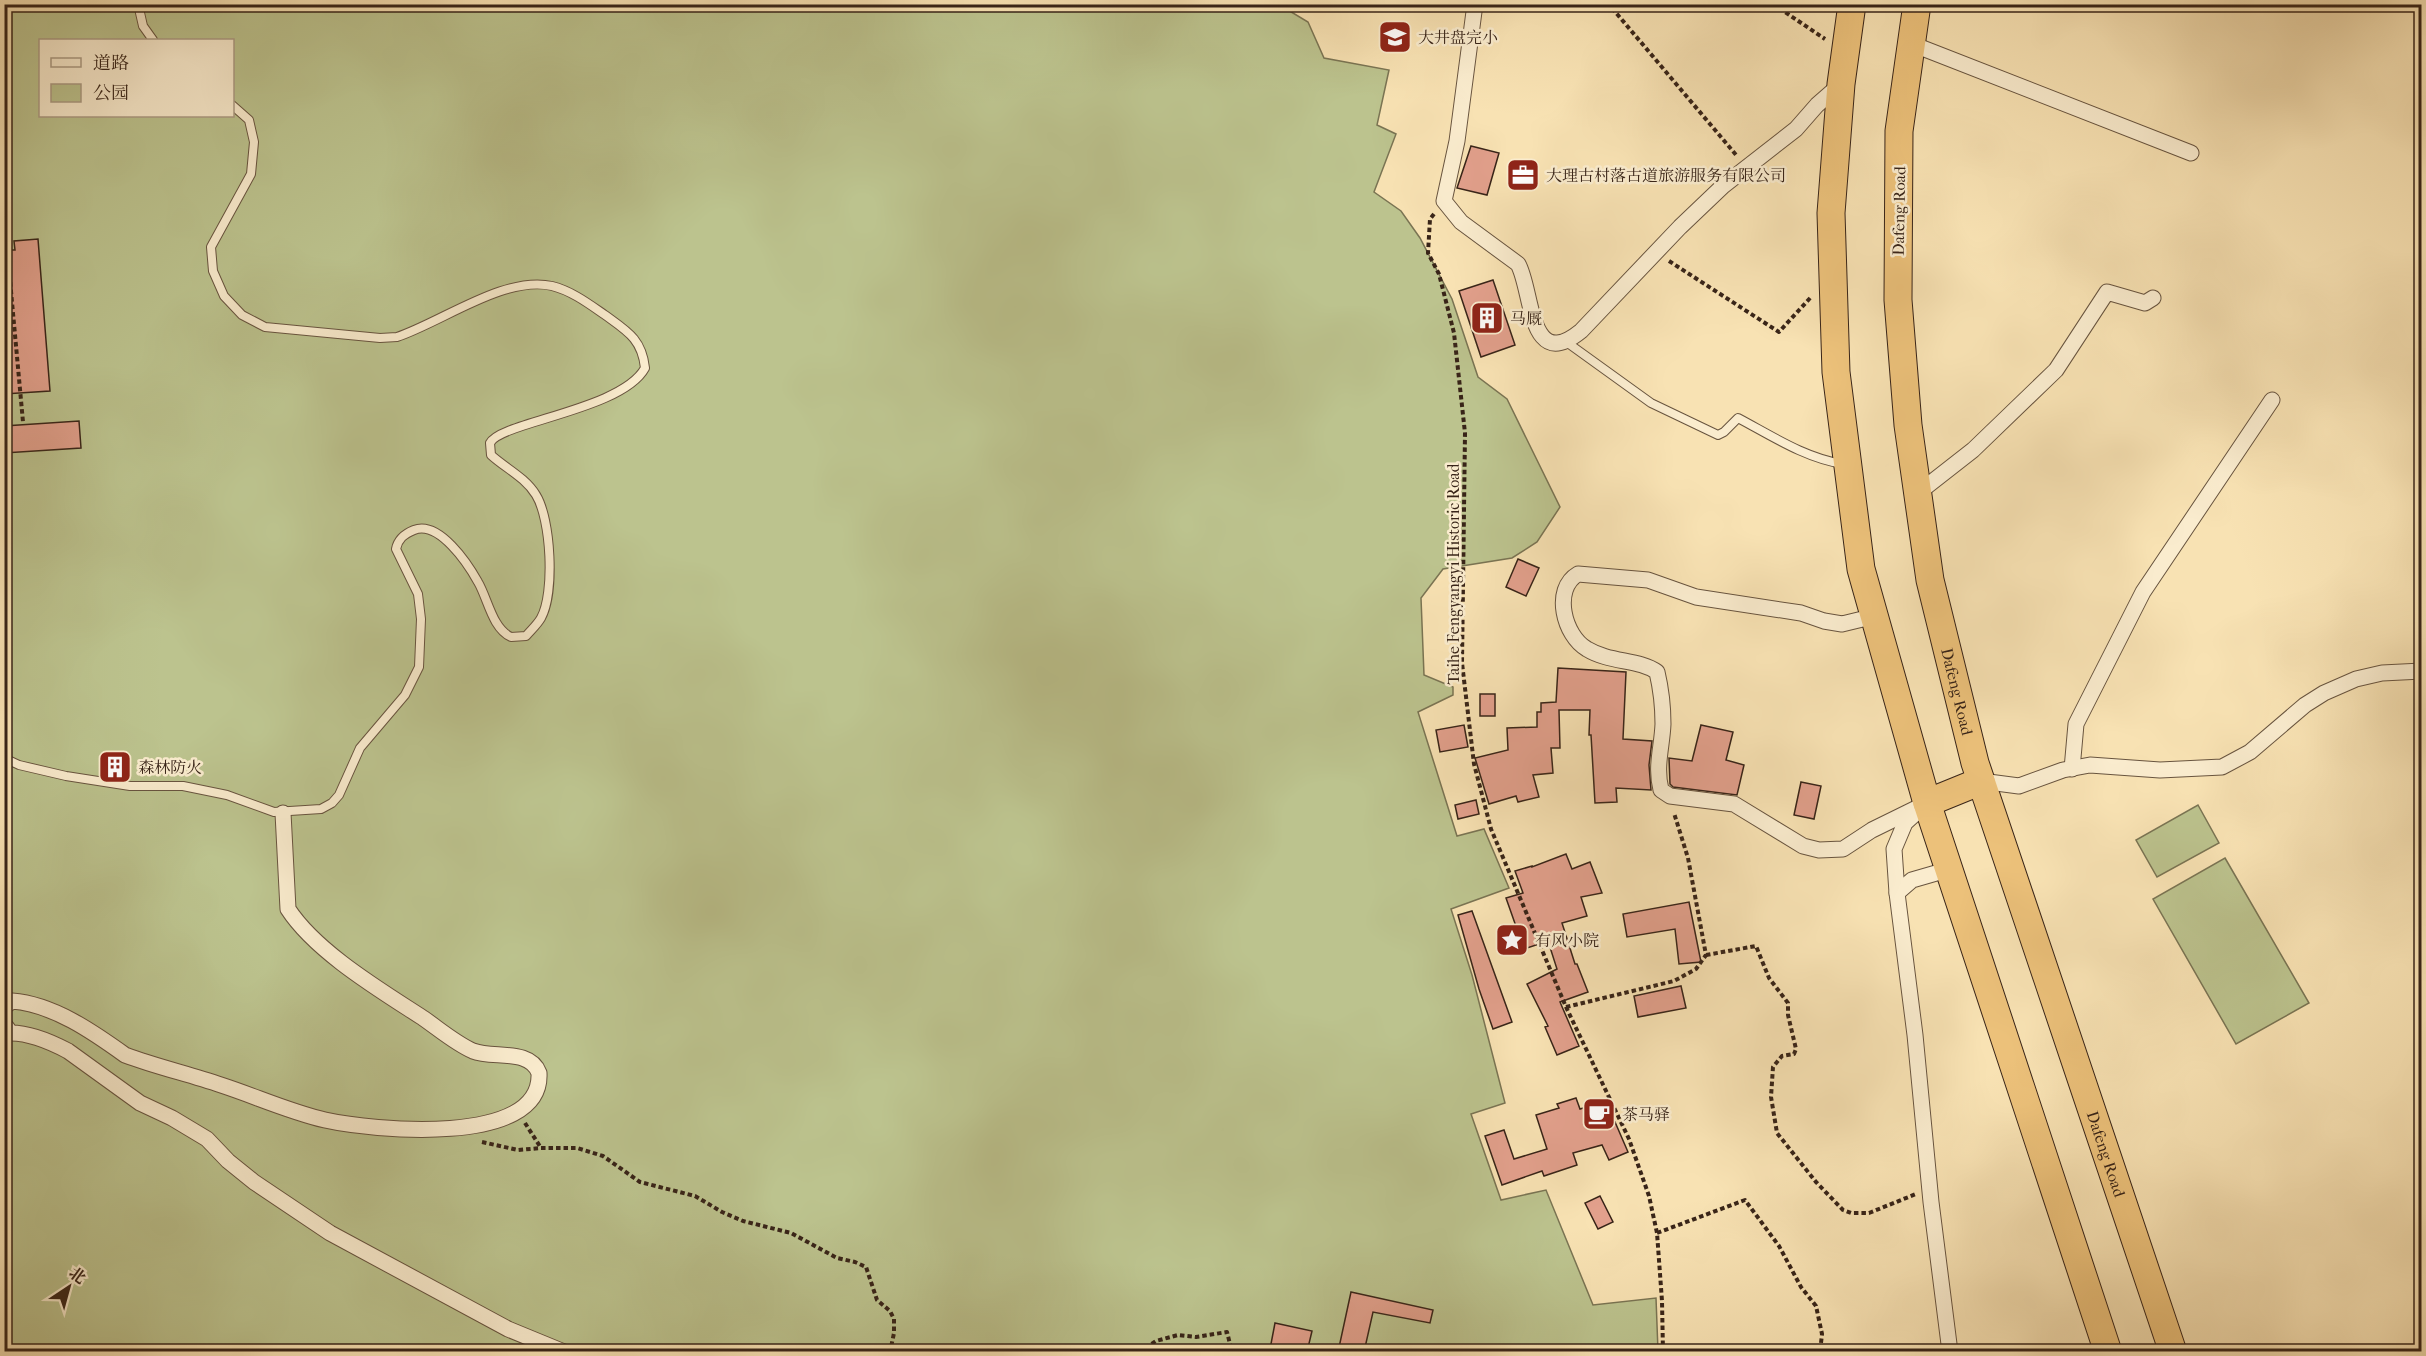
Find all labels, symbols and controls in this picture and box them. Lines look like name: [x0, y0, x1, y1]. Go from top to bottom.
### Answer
school or university icon: 大井盘完小: [1377, 19, 1413, 55]
place label: 大井盘完小: [1418, 28, 1498, 47]
legend: [39, 39, 234, 117]
text: 道路: [93, 53, 129, 74]
text: 公园: [93, 83, 129, 104]
office icon: 大理古村落古道旅游服务有限公司: [1505, 157, 1541, 193]
place label: 大理古村落古道旅游服务有限公司: [1546, 166, 1786, 185]
street label: Dafeng Road: [1889, 166, 1909, 256]
building icon: 马厩: [1469, 300, 1505, 336]
place label: 马厩: [1510, 309, 1542, 328]
street label: Taihe Fengyangyi Historic Road: [1444, 463, 1463, 684]
street label: Dafeng Road: [1937, 646, 1977, 737]
building icon: 森林防火: [97, 749, 133, 785]
place label: 森林防火: [138, 758, 202, 777]
place icon: 有风小院: [1494, 922, 1530, 958]
place label: 有风小院: [1535, 931, 1599, 950]
cafe icon: 茶马驿: [1581, 1096, 1617, 1132]
place label: 茶马驿: [1622, 1105, 1670, 1124]
street label: Dafeng Road: [2083, 1108, 2130, 1200]
north arrow: [39, 1257, 99, 1317]
text: 北: [65, 1263, 90, 1288]

